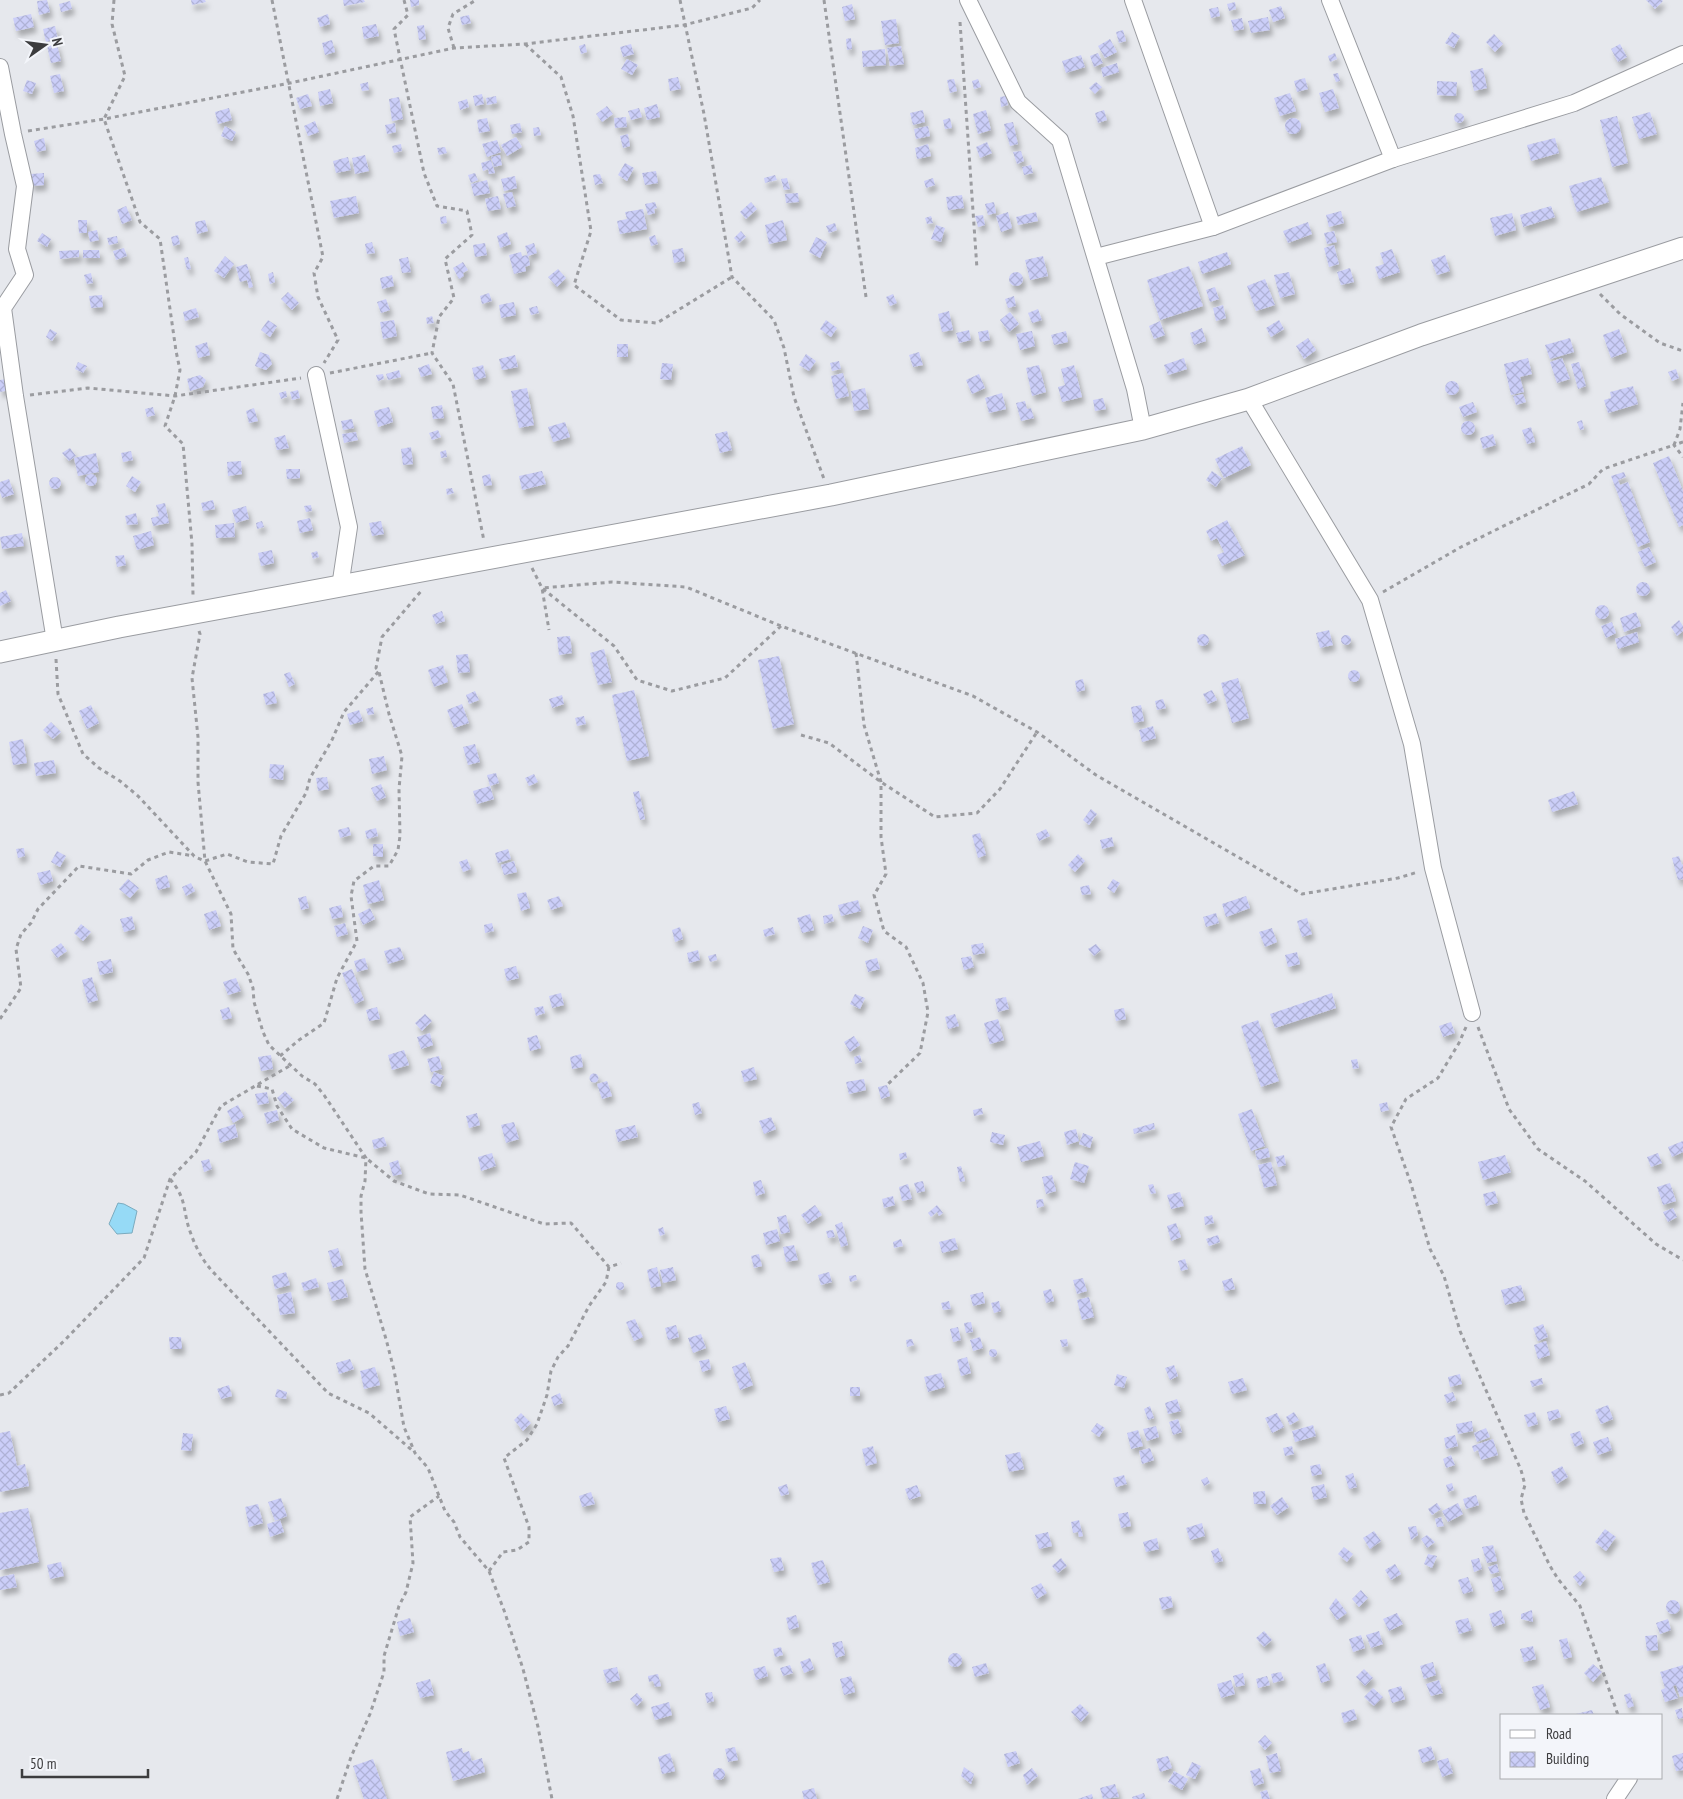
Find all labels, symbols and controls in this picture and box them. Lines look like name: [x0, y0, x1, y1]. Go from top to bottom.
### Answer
north arrow: [20, 20, 70, 70]
text: N: [48, 36, 67, 48]
legend: [1500, 1714, 1663, 1779]
text: Road: [1546, 1724, 1572, 1743]
scale bar: [22, 1746, 149, 1778]
text: Building: [1546, 1749, 1589, 1768]
text: 50 m: [30, 1754, 56, 1773]

